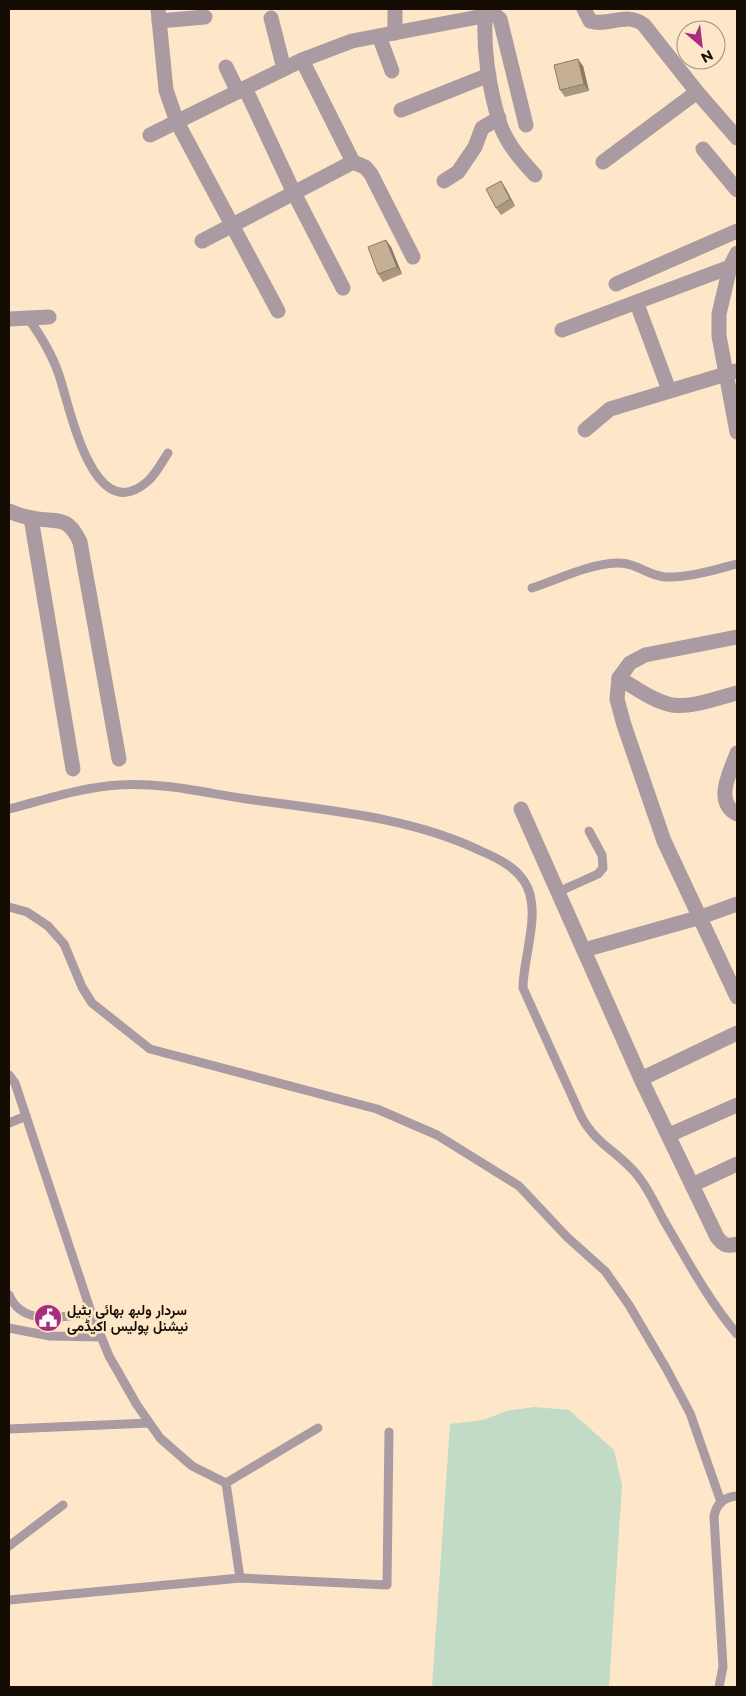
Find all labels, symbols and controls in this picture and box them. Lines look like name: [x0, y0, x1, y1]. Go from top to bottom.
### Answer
north arrow: [676, 20, 726, 70]
text: N: [698, 46, 716, 67]
place label: سردار ولبھ بھائی پٹیل نیشنل پولیس اکیڈمی: [67, 1301, 188, 1336]
public building icon: سردار ولبھ بھائی پٹیل نیشنل پولیس اکیڈمی: [33, 1303, 63, 1333]

